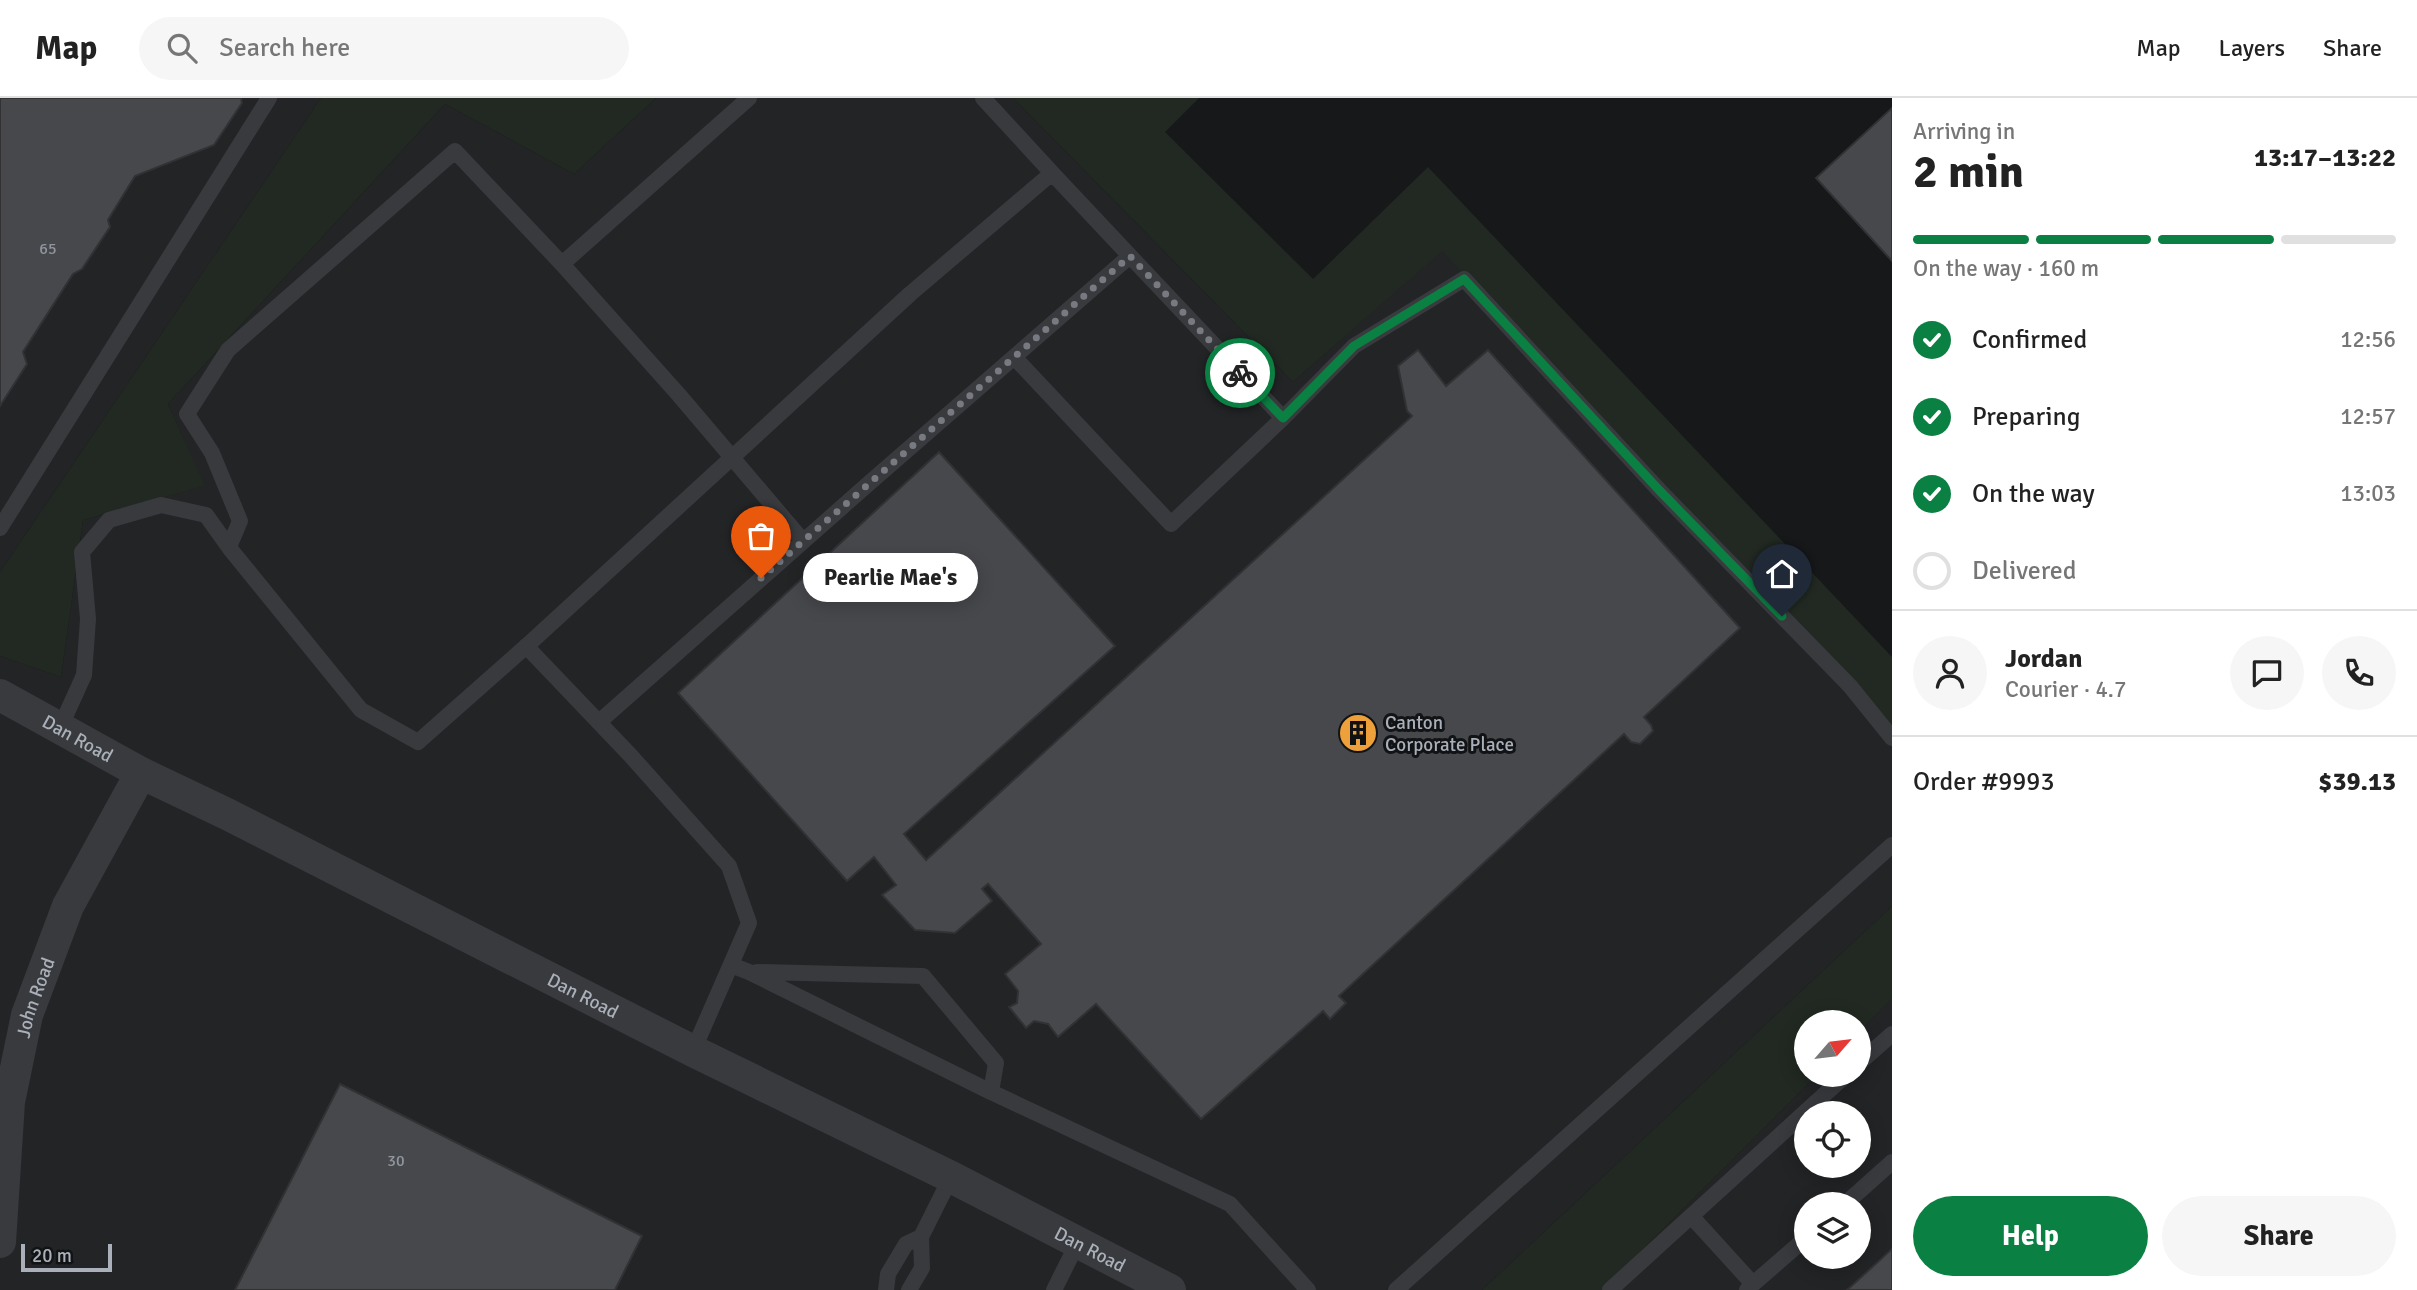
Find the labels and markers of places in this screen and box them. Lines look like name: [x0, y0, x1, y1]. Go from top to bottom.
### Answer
pin: [731, 506, 791, 578]
pin: [1752, 544, 1812, 616]
callout: Pearlie Mae's: [803, 554, 978, 602]
place label: Canton Corporate Place: [1385, 711, 1514, 757]
building icon: Canton Corporate Place: [1337, 712, 1379, 754]

